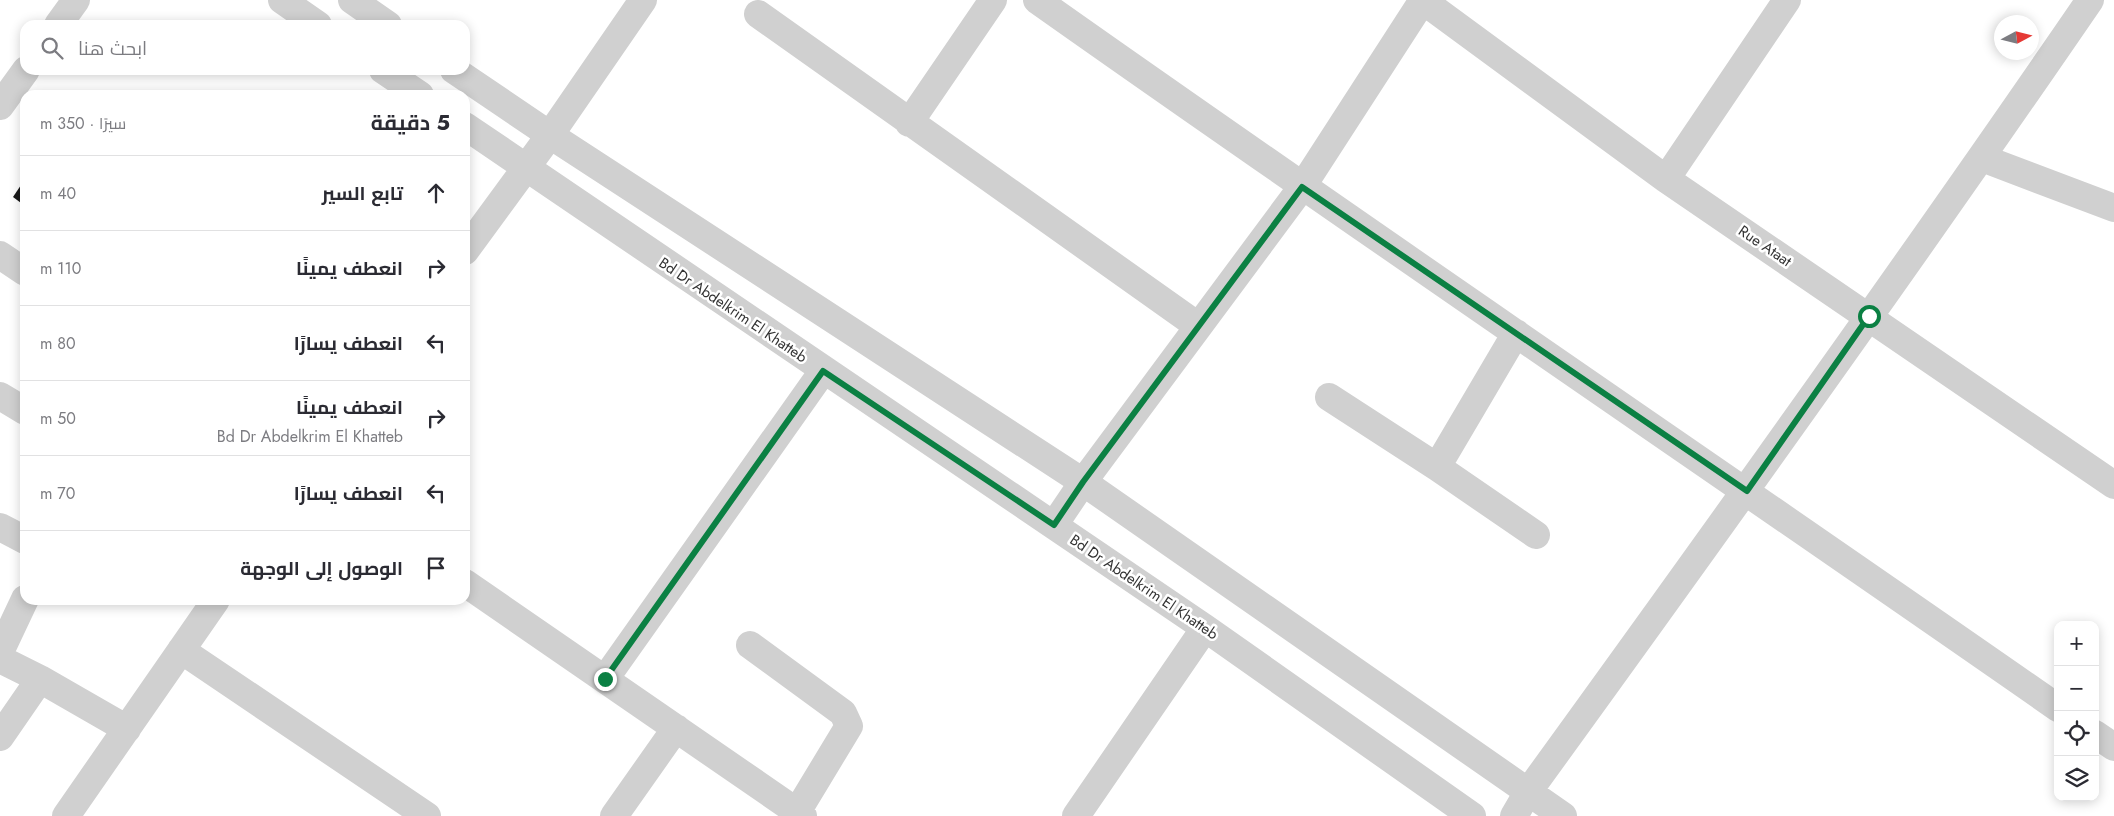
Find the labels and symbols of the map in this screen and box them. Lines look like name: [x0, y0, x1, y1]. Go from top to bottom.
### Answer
north arrow: [1994, 15, 2039, 60]
street label: Rue Ataat: [1734, 220, 1796, 272]
street label: Bd Dr Abdelkrim El Khatteb: [655, 252, 812, 368]
route start: [1858, 305, 1881, 328]
street label: Bd Dr Abdelkrim El Khatteb: [1066, 529, 1223, 645]
route end: [594, 668, 617, 691]

